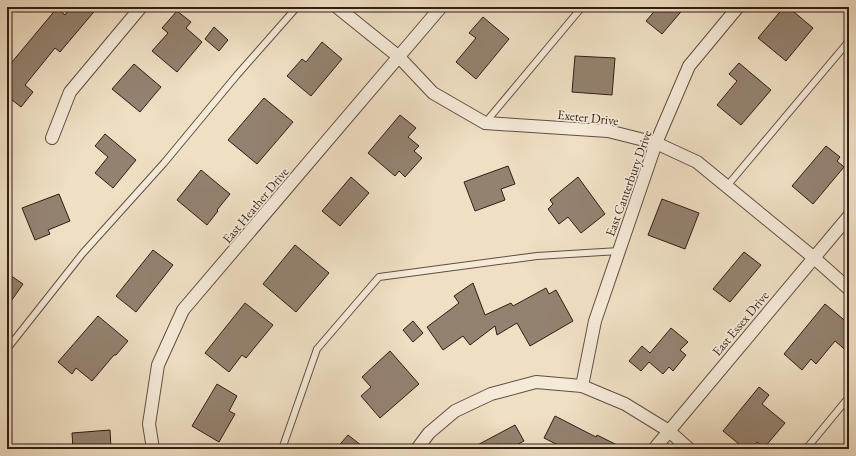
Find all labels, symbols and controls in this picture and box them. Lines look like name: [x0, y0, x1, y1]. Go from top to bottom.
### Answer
street label: Exeter Drive: [556, 106, 619, 129]
street label: East Canterbury Drive: [601, 128, 656, 239]
street label: East Heather Drive: [219, 164, 292, 247]
street label: East Essex Drive: [708, 287, 772, 359]

